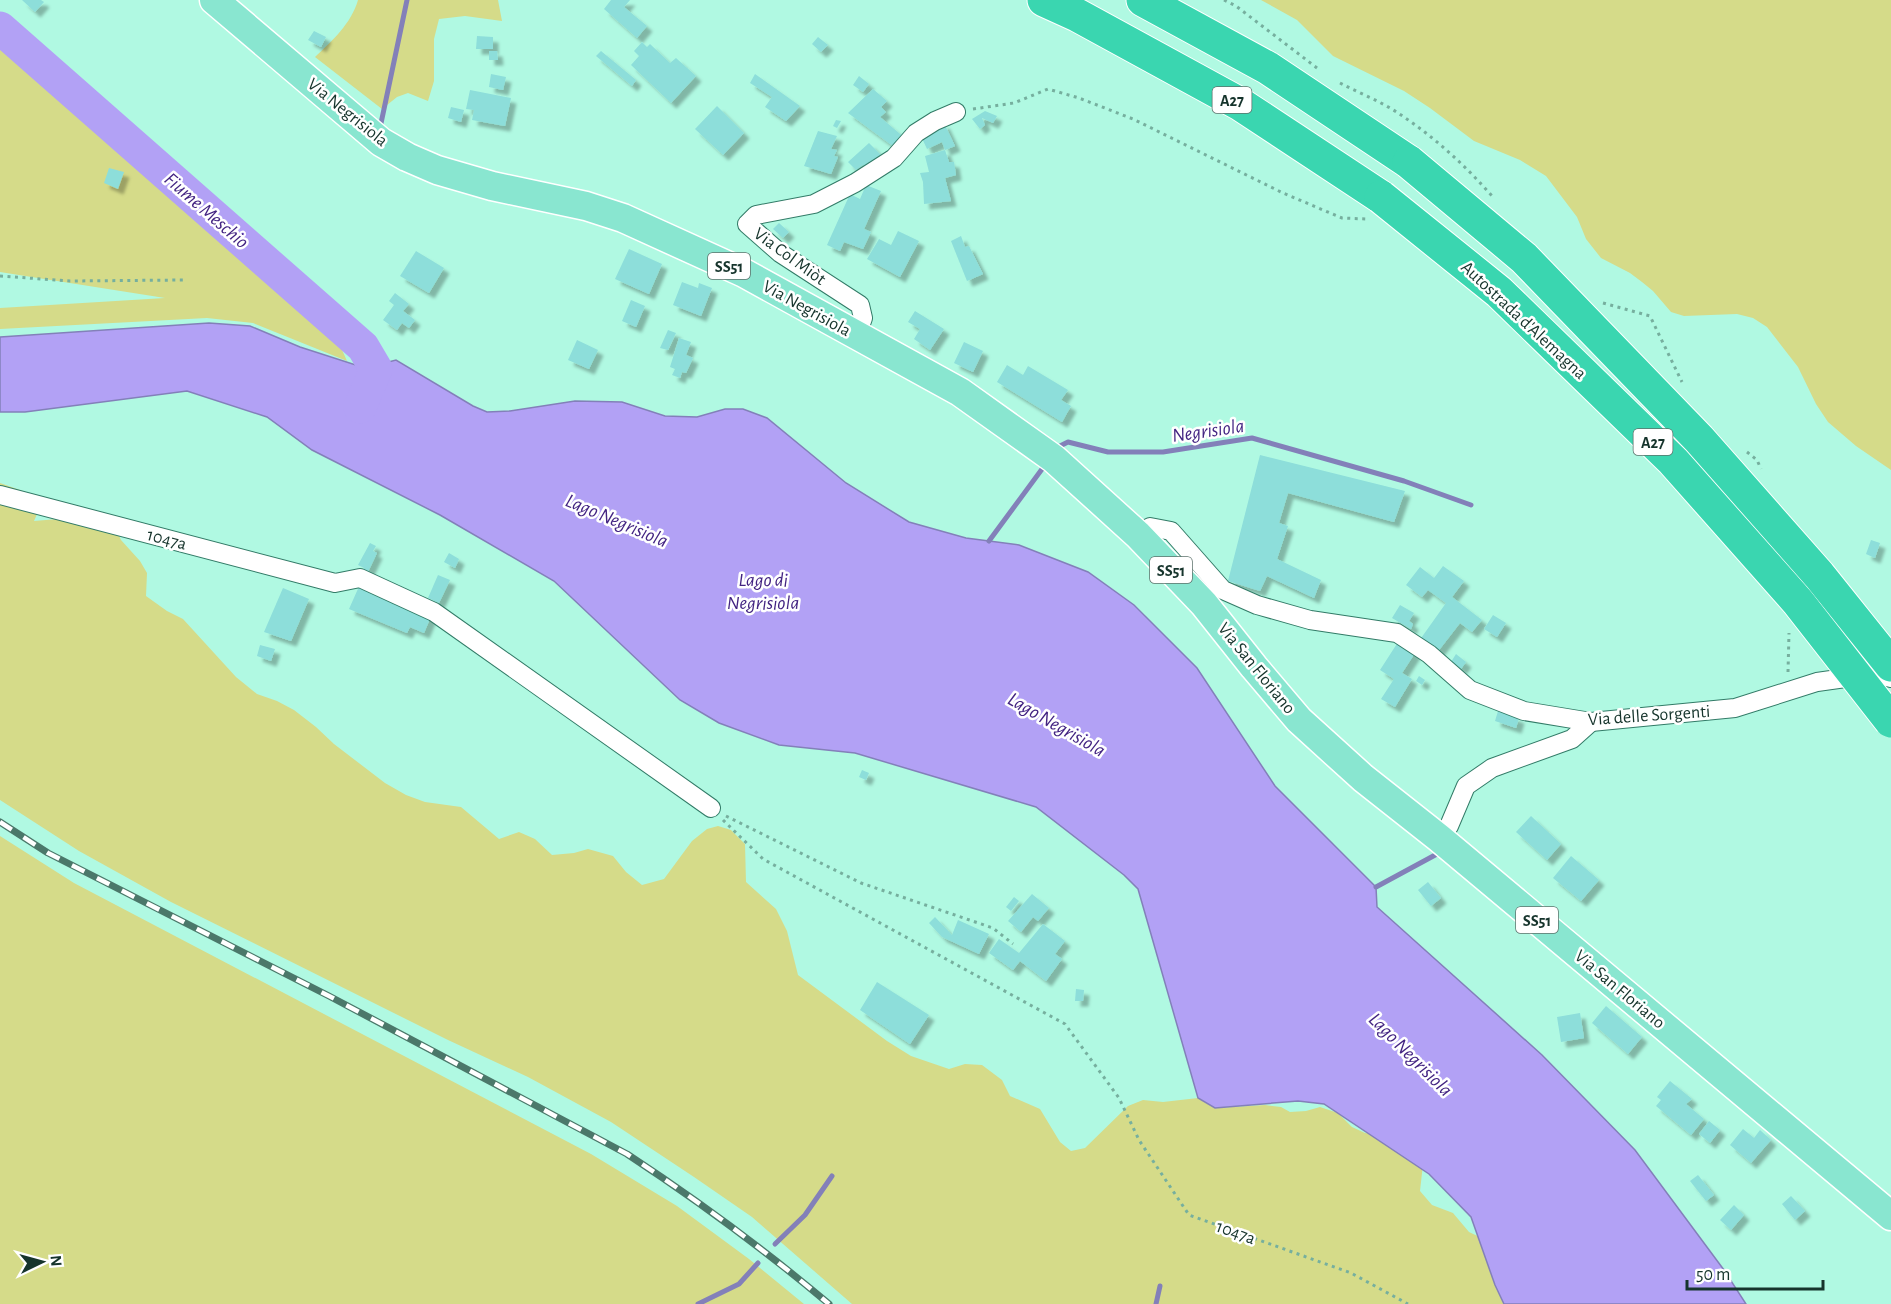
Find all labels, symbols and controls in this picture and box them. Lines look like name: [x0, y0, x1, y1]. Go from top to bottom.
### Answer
street label: Via Negrisiola: [304, 75, 391, 150]
road number: A27: [1212, 87, 1252, 113]
water label: Fiume Meschio: [160, 169, 252, 252]
street label: Via Col Miòt: [750, 225, 829, 289]
road number: SS51: [708, 253, 750, 279]
street label: Autostrada d'Alemagna: [1457, 258, 1589, 383]
street label: Via Negrisiola: [760, 277, 853, 340]
water label: Negrisiola: [1171, 416, 1245, 446]
road number: A27: [1634, 429, 1672, 455]
water label: Lago Negrisiola: [562, 490, 671, 551]
street label: 1047a: [145, 526, 188, 554]
road number: SS51: [1150, 557, 1192, 583]
water label: Lago di Negrisiola: [727, 570, 799, 613]
street label: Via San Floriano: [1214, 620, 1298, 718]
water label: Lago Negrisiola: [1004, 689, 1109, 761]
street label: Via delle Sorgenti: [1587, 703, 1711, 729]
road number: SS51: [1516, 907, 1558, 933]
street label: Via San Floriano: [1571, 947, 1668, 1033]
water label: Lago Negrisiola: [1365, 1009, 1456, 1100]
street label: 1047a: [1214, 1218, 1258, 1248]
north arrow: [12, 1232, 72, 1292]
scale bar: [1687, 1253, 1824, 1291]
text: N: [47, 1255, 64, 1267]
text: 50 m: [1696, 1266, 1730, 1284]

